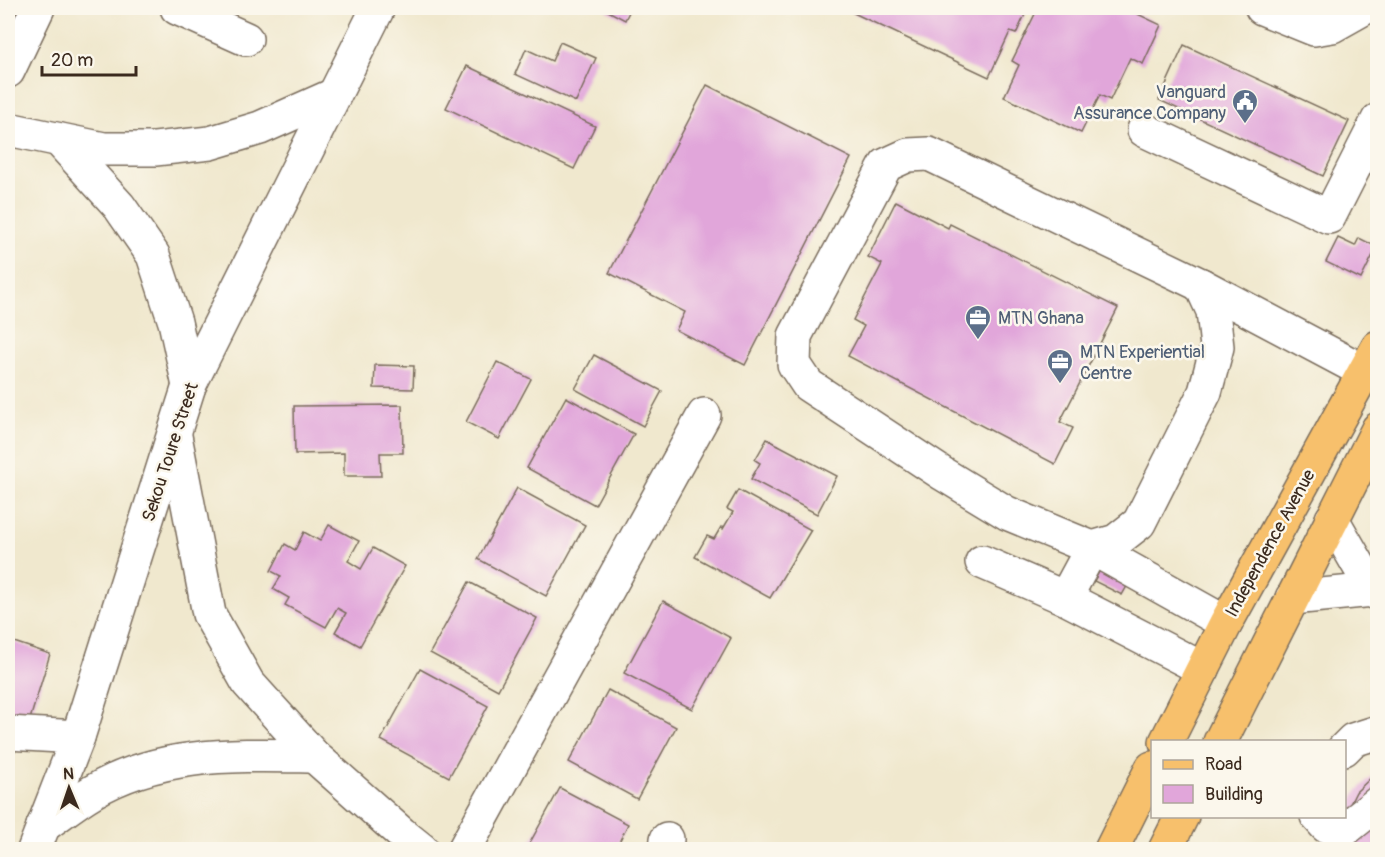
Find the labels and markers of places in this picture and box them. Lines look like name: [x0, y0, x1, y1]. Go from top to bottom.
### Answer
place label: Vanguard Assurance Company: [1073, 81, 1226, 125]
public building icon: Vanguard Assurance Company: [1230, 87, 1260, 125]
office icon: MTN Ghana: [963, 303, 993, 341]
place label: MTN Ghana: [998, 307, 1084, 330]
place label: MTN Experiential Centre: [1080, 341, 1205, 385]
office icon: MTN Experiential Centre: [1045, 347, 1075, 385]

